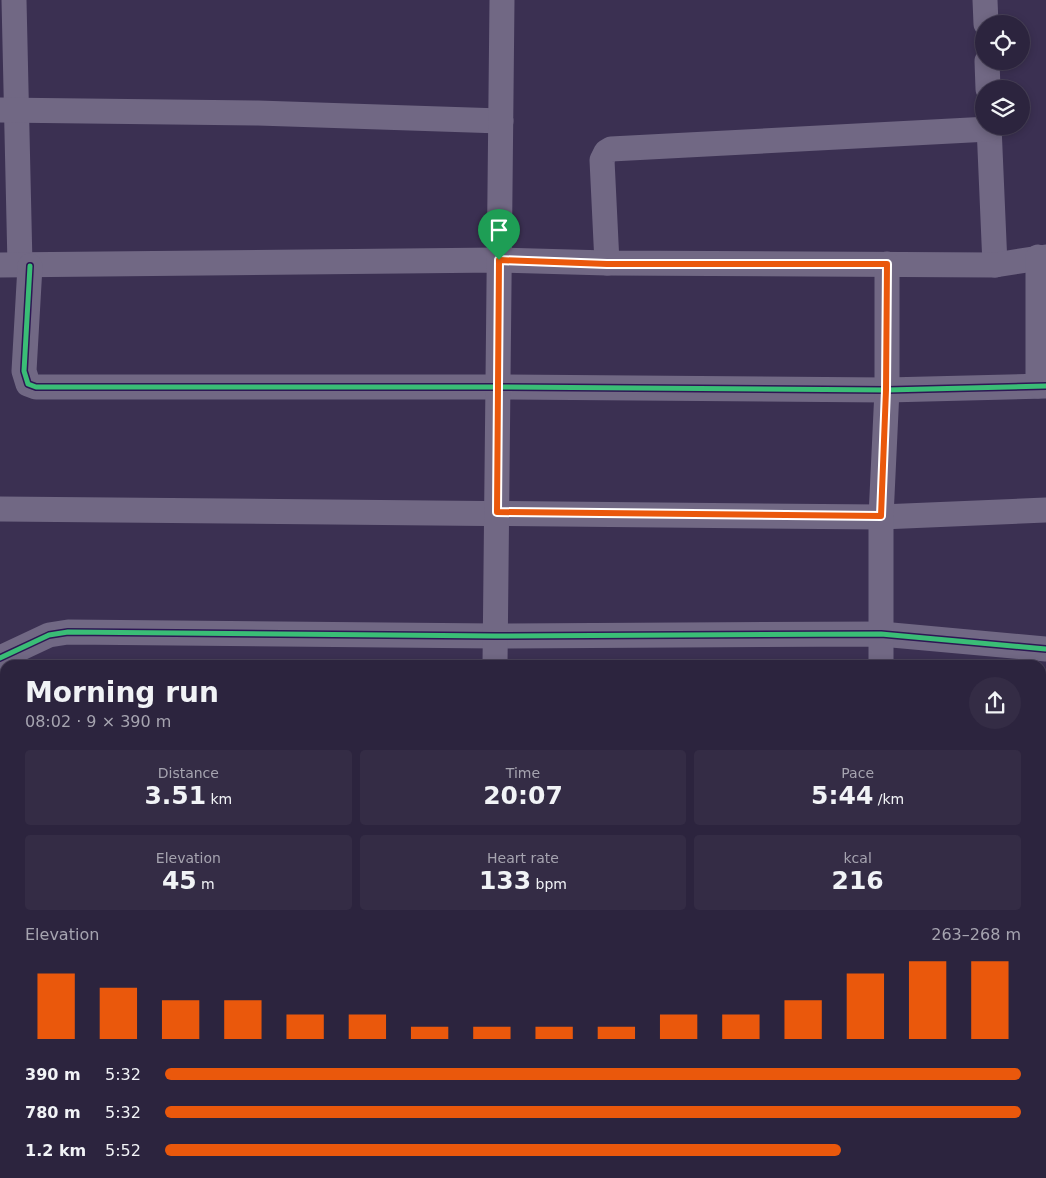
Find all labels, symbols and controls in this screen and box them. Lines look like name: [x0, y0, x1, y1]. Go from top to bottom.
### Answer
map controls: [975, 15, 1030, 135]
button: locate: [975, 15, 1030, 70]
button: layers: [975, 80, 1030, 135]
pin: [478, 209, 520, 260]
icon: arrive: [485, 216, 513, 244]
text: Morning run: [25, 676, 219, 709]
button: share: [969, 677, 1021, 729]
text: 08:02 · 9 × 390 m: [25, 712, 171, 731]
text: Distance: [158, 765, 219, 781]
text: Time: [506, 765, 540, 781]
text: Pace: [841, 765, 874, 781]
text: 3.51: [144, 781, 206, 810]
text: 20:07: [483, 781, 563, 810]
text: 5:44: [811, 781, 873, 810]
text: km: [206, 791, 232, 807]
text: /km: [873, 791, 904, 807]
text: Elevation: [156, 850, 221, 866]
text: Heart rate: [487, 850, 559, 866]
text: kcal: [844, 850, 872, 866]
text: 45: [162, 866, 197, 895]
text: 133: [479, 866, 531, 895]
text: 216: [832, 866, 884, 895]
text: m: [197, 876, 215, 892]
text: bpm: [531, 876, 567, 892]
text: Elevation: [25, 925, 99, 944]
text: 263–268 m: [931, 925, 1021, 944]
text: 390 m: [25, 1065, 81, 1084]
text: 5:32: [105, 1065, 141, 1084]
text: 780 m: [25, 1103, 81, 1122]
text: 5:32: [105, 1103, 141, 1122]
text: 1.2 km: [25, 1141, 86, 1160]
text: 5:52: [105, 1141, 141, 1160]

